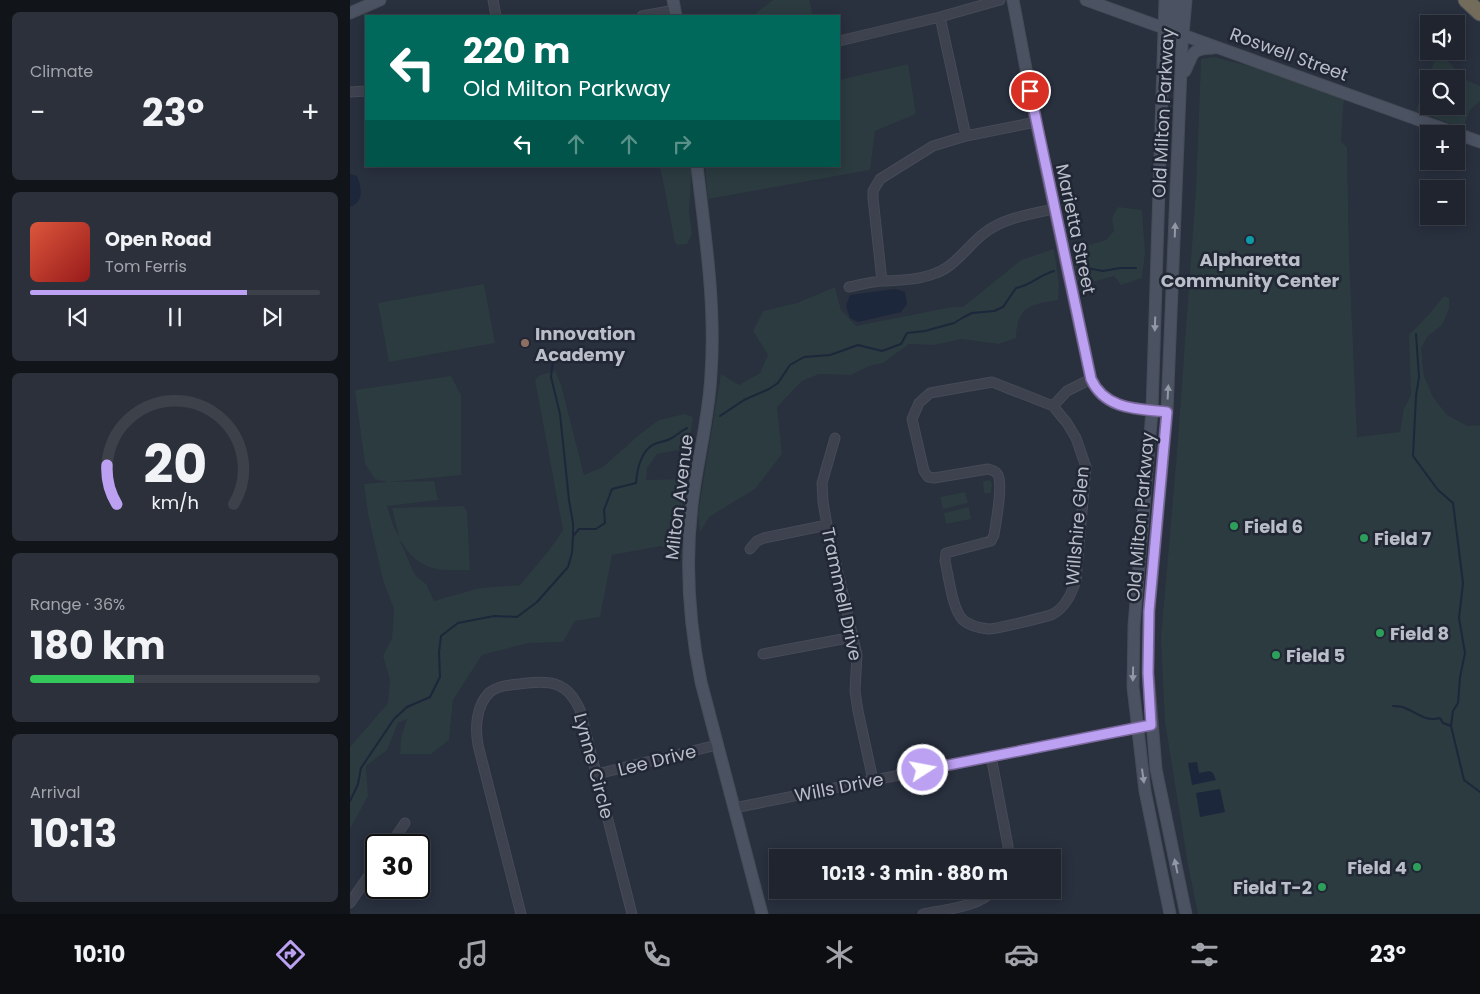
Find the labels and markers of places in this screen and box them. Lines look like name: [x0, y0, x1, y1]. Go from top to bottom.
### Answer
pin: [1009, 70, 1051, 112]
marker: Alpharetta Community Center: [1244, 234, 1256, 246]
place label: Alpharetta Community Center: [1161, 247, 1340, 293]
place label: Innovation Academy: [535, 321, 636, 367]
marker: Innovation Academy: [519, 337, 531, 349]
place label: Field 6: [1244, 514, 1303, 539]
marker: Field 6: [1228, 520, 1240, 532]
place label: Field 7: [1374, 526, 1432, 551]
marker: Field 7: [1358, 532, 1370, 544]
place label: Field 8: [1390, 621, 1449, 646]
marker: Field 8: [1374, 627, 1386, 639]
place label: Field 5: [1286, 643, 1345, 668]
marker: Field 5: [1270, 649, 1282, 661]
place label: Field 4: [1347, 855, 1407, 880]
marker: Field 4: [1411, 861, 1423, 873]
place label: Field T-2: [1233, 875, 1312, 900]
marker: Field T-2: [1316, 881, 1328, 893]

